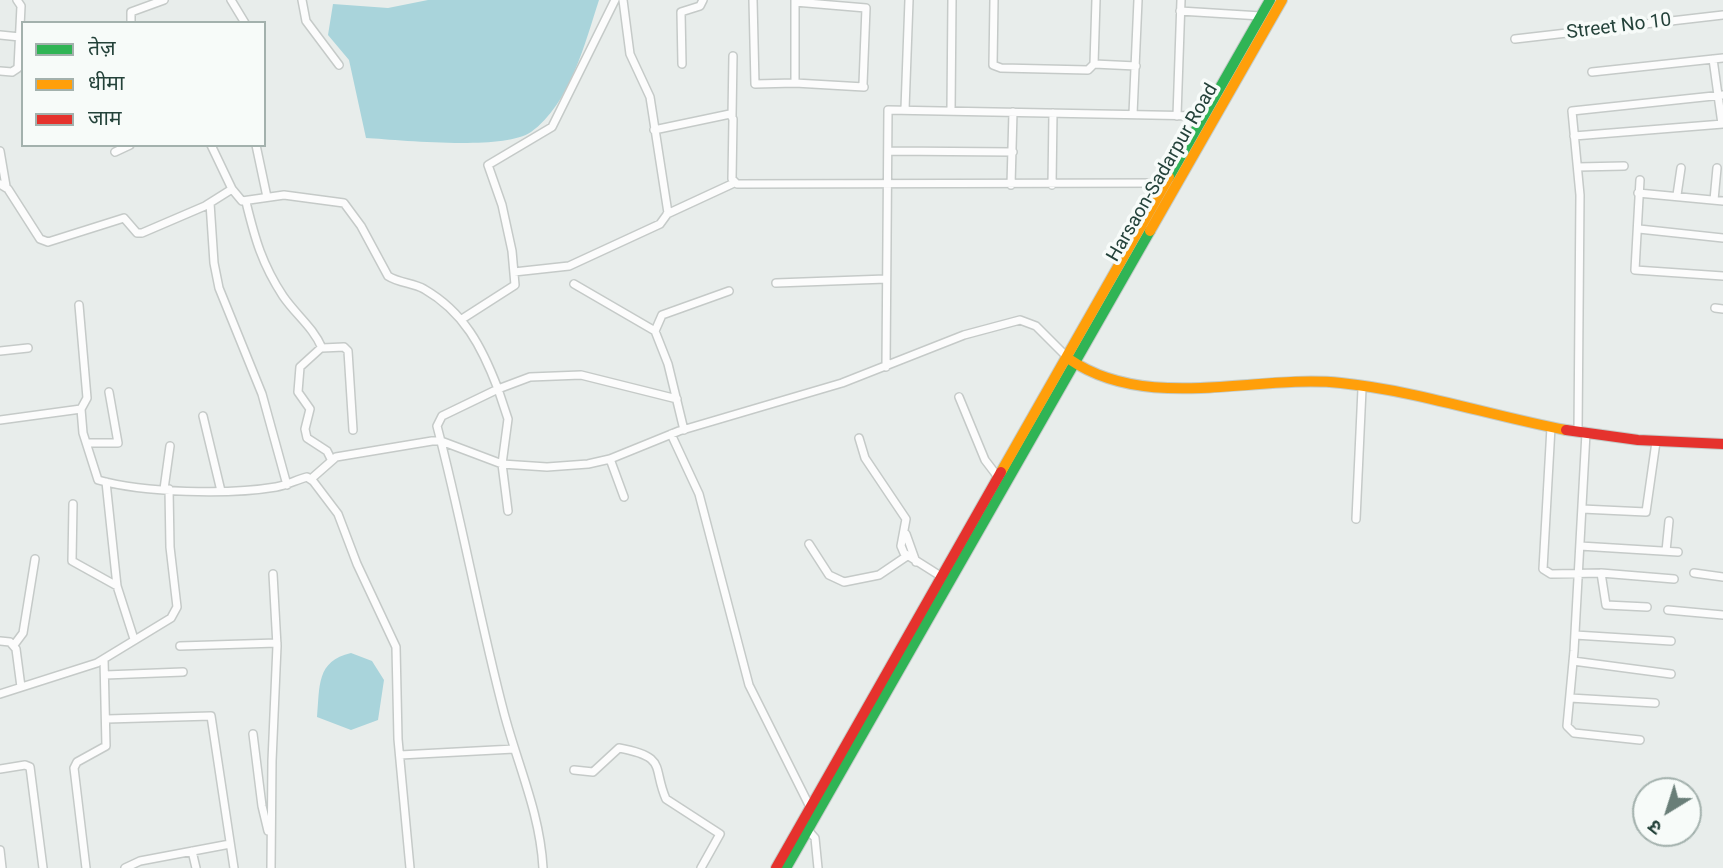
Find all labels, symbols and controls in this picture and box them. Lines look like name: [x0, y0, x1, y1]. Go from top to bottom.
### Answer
street label: Street No 10: [1565, 9, 1673, 45]
legend: [21, 21, 266, 147]
text: तेज़: [88, 36, 116, 60]
text: धीमा: [88, 71, 124, 95]
street label: Harsaon-Sadarpur Road: [1103, 80, 1223, 266]
text: जाम: [88, 106, 122, 130]
north arrow: [1632, 777, 1702, 847]
text: उ: [1644, 815, 1666, 840]

